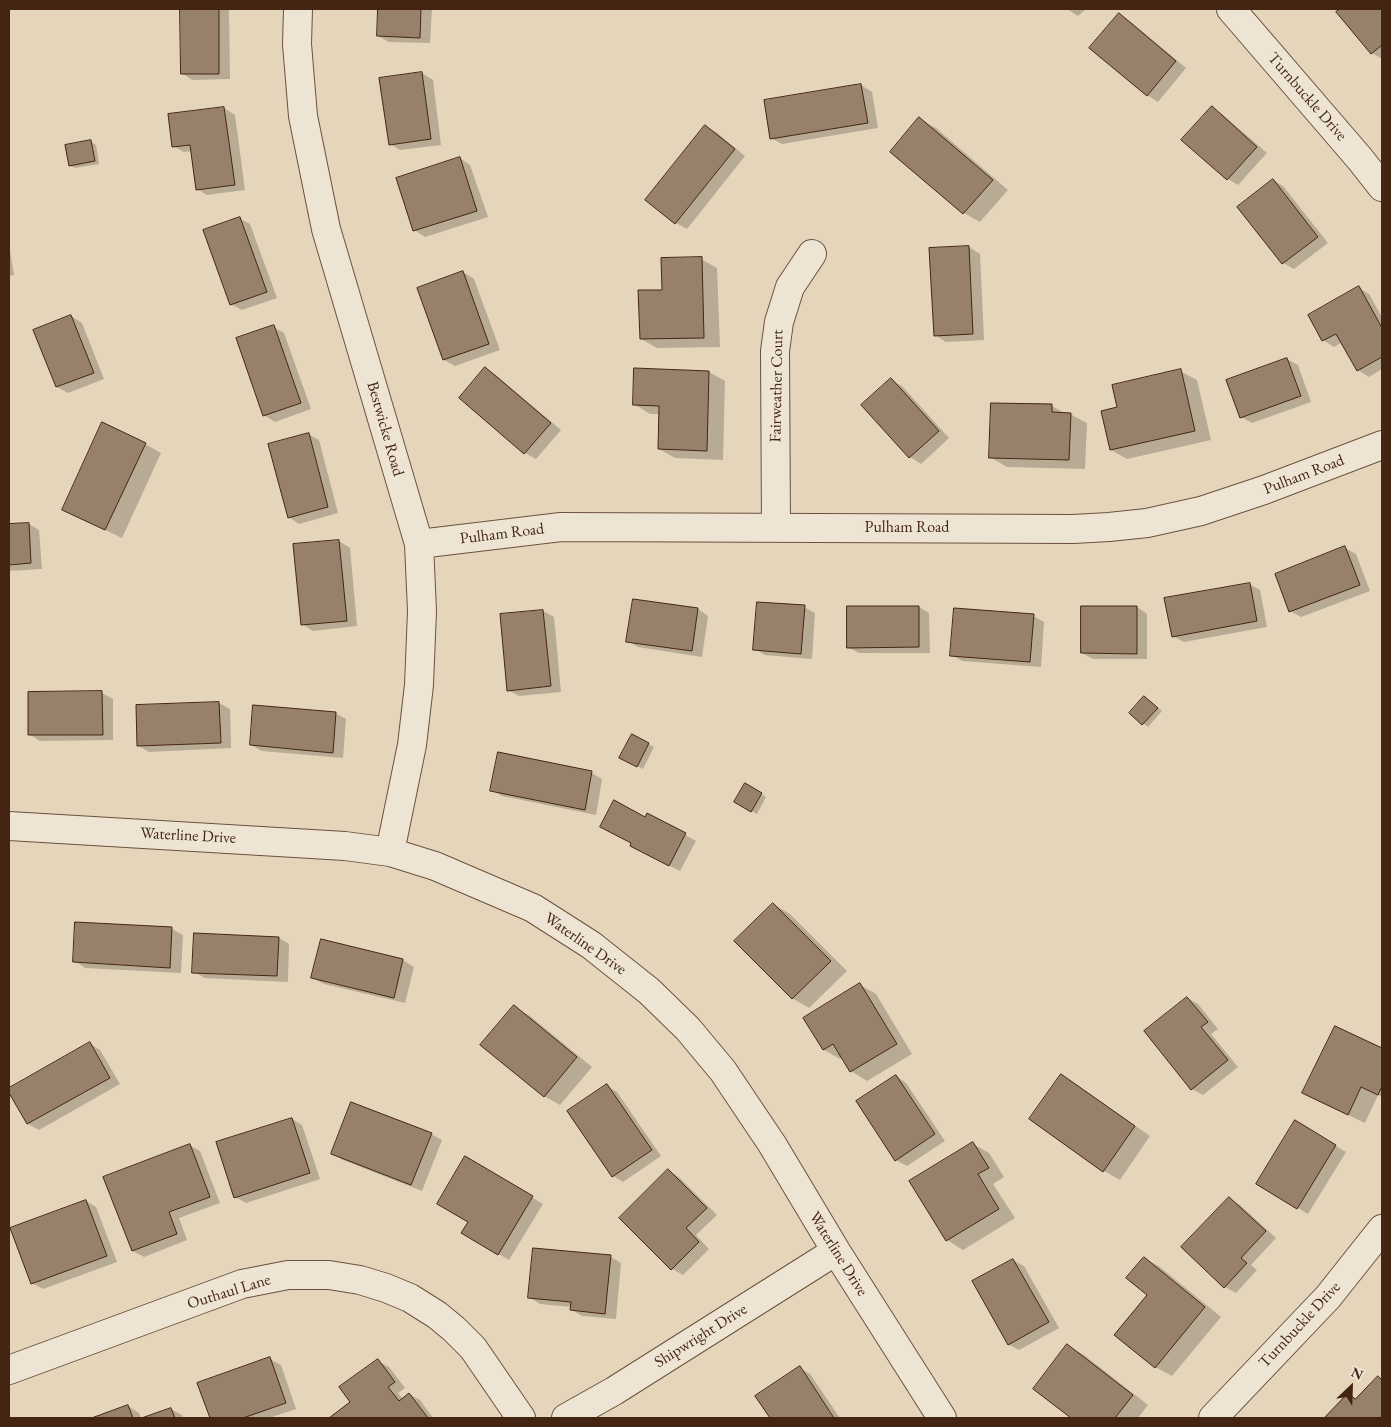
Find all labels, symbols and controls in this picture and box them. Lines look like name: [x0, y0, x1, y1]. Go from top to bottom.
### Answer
street label: Turnbuckle Drive: [1263, 49, 1351, 145]
street label: Fairweather Court: [766, 330, 788, 442]
street label: Bestwicke Road: [362, 379, 408, 479]
street label: Pulham Road: [1261, 451, 1347, 499]
street label: Pulham Road: [865, 518, 949, 538]
street label: Pulham Road: [459, 519, 545, 549]
street label: Waterline Drive: [140, 824, 236, 848]
street label: Waterline Drive: [540, 909, 630, 979]
street label: Waterline Drive: [804, 1208, 872, 1300]
street label: Outhaul Lane: [185, 1270, 273, 1314]
street label: Turnbuckle Drive: [1255, 1278, 1345, 1372]
street label: Shipwright Drive: [651, 1300, 751, 1372]
north arrow: [1326, 1362, 1376, 1412]
text: N: [1348, 1363, 1366, 1384]

